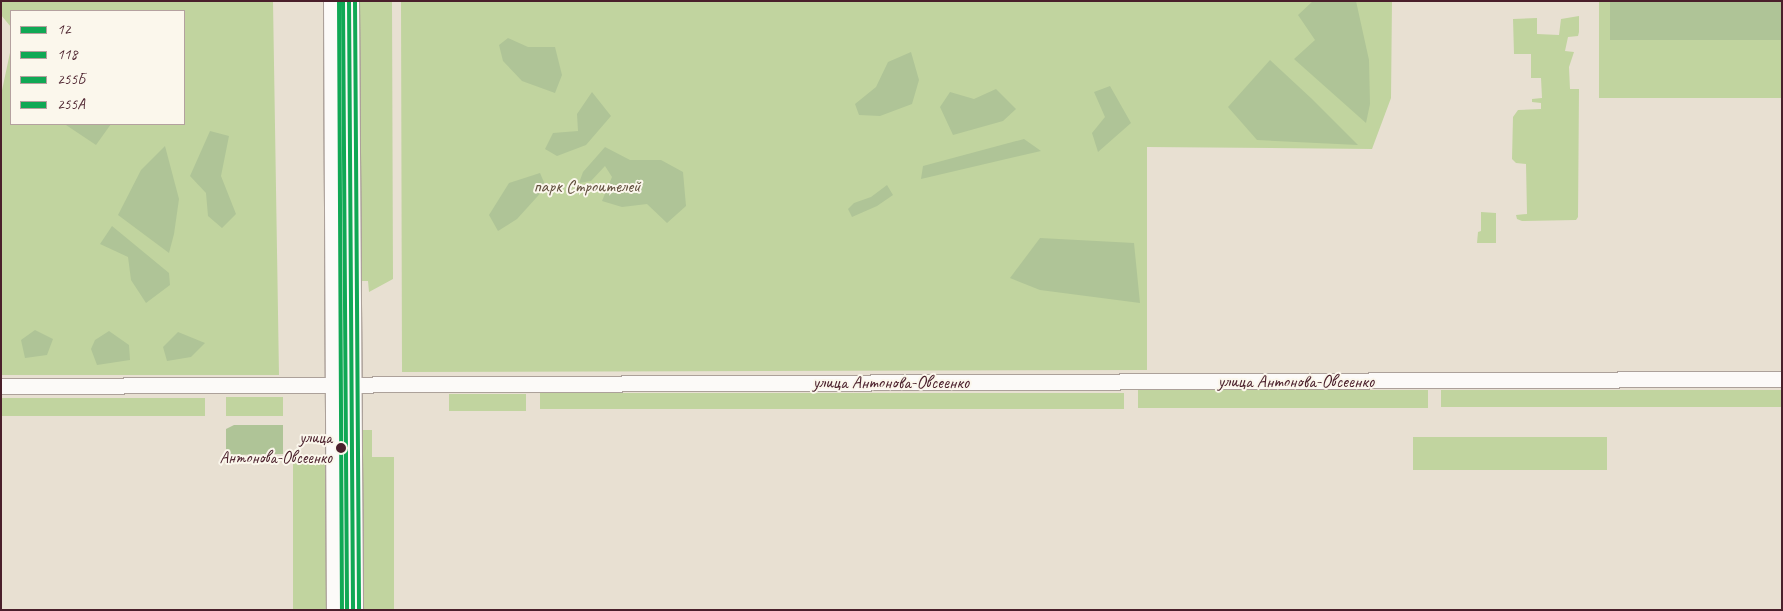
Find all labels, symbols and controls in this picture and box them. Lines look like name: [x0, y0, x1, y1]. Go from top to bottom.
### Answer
legend: [10, 10, 185, 125]
text: 12: [57, 20, 71, 39]
text: 118: [57, 45, 77, 64]
text: 255Б: [57, 70, 85, 89]
text: 255А: [57, 95, 85, 114]
park label: парк Строителей: [533, 175, 641, 197]
street label: улица Антонова-Овсеенко: [1217, 370, 1375, 392]
street label: улица Антонова-Овсеенко: [812, 371, 970, 393]
place label: улица Антонова-Овсеенко: [219, 428, 332, 468]
marker: улица Антонова-Овсеенко: [336, 443, 346, 453]

